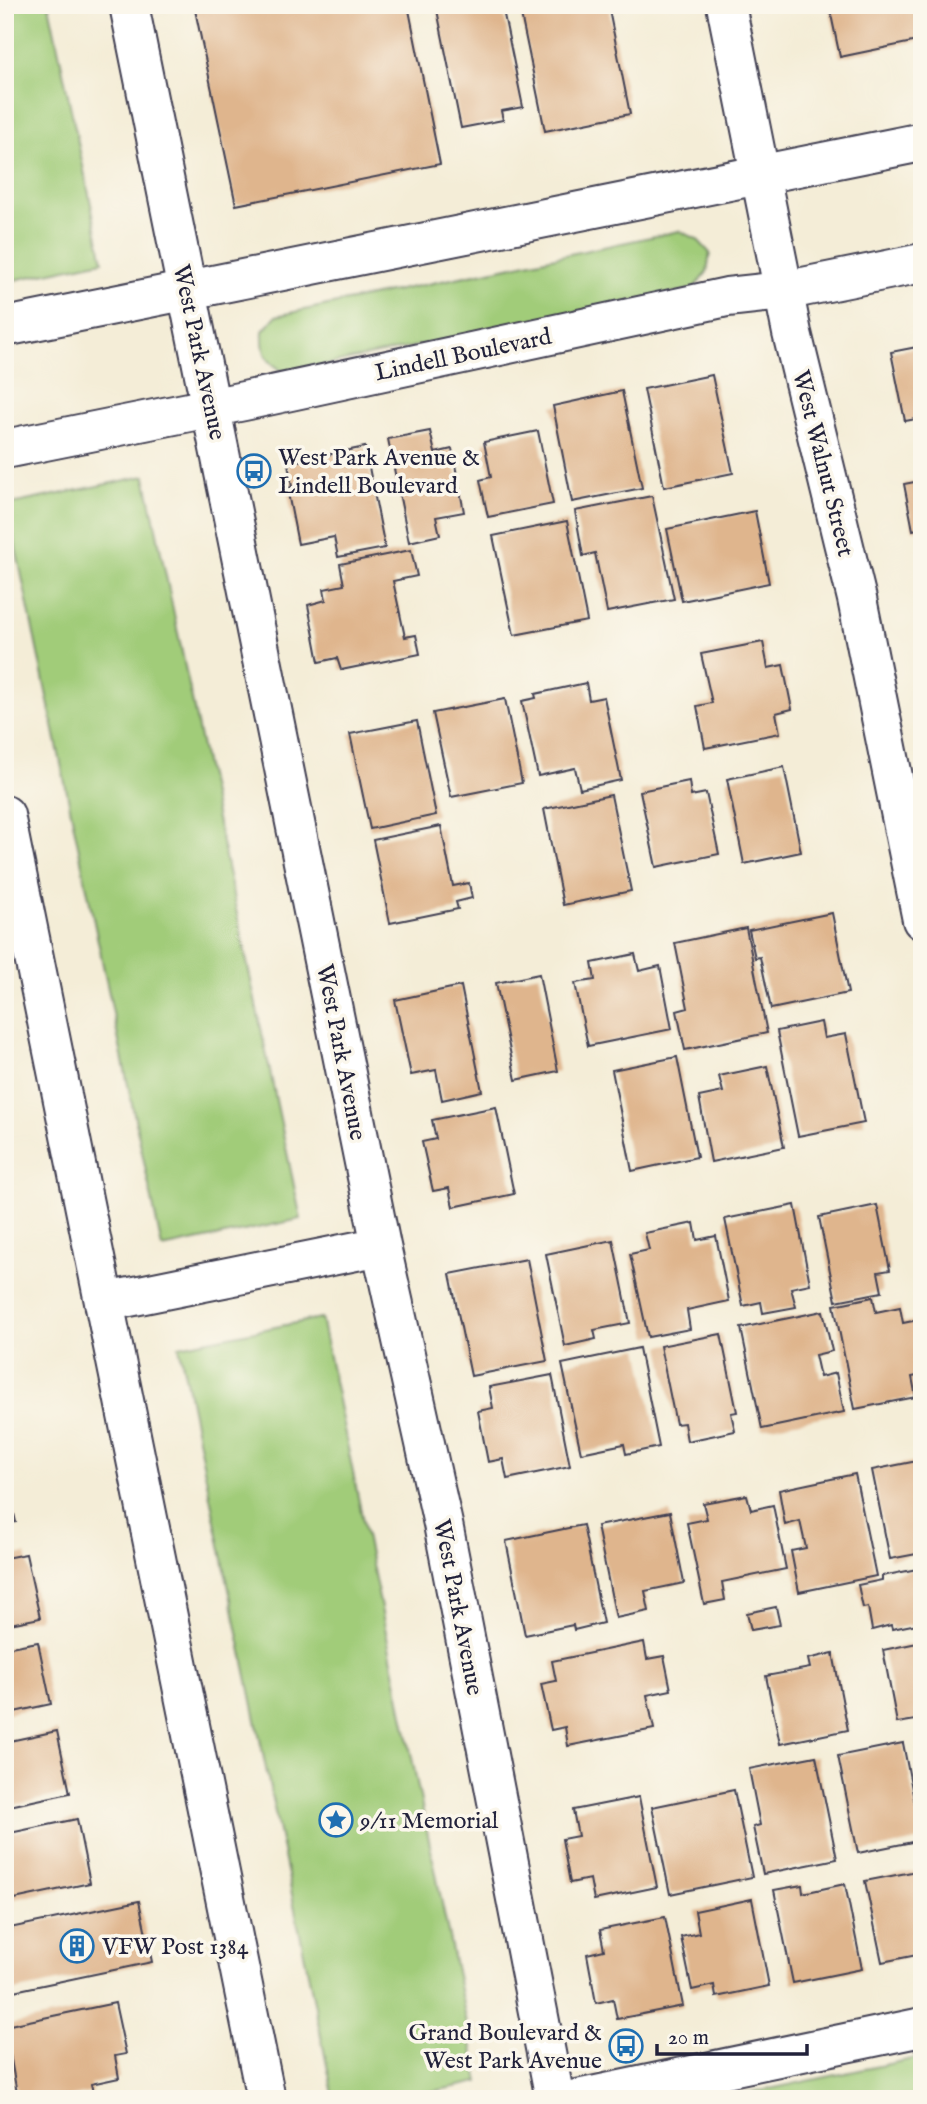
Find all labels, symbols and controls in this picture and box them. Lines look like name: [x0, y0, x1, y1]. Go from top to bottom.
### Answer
street label: West Park Avenue: [165, 262, 232, 443]
street label: Lindell Boulevard: [372, 322, 555, 389]
street label: West Walnut Street: [784, 367, 861, 560]
place label: West Park Avenue & Lindell Boulevard: [278, 443, 480, 502]
bus stop icon: West Park Avenue & Lindell Boulevard: [235, 452, 273, 490]
street label: West Park Avenue: [308, 962, 373, 1143]
street label: West Park Avenue: [425, 1517, 490, 1698]
place icon: 9/11 Memorial: [317, 1801, 355, 1839]
place label: 9/11 Memorial: [359, 1806, 499, 1837]
building icon: VFW Post 1384: [58, 1927, 96, 1965]
place label: VFW Post 1384: [101, 1932, 249, 1963]
scale bar: [657, 2013, 808, 2057]
place label: Grand Boulevard & West Park Avenue: [408, 2018, 602, 2077]
text: 20 m: [668, 2025, 709, 2052]
bus stop icon: Grand Boulevard & West Park Avenue: [607, 2027, 645, 2065]

